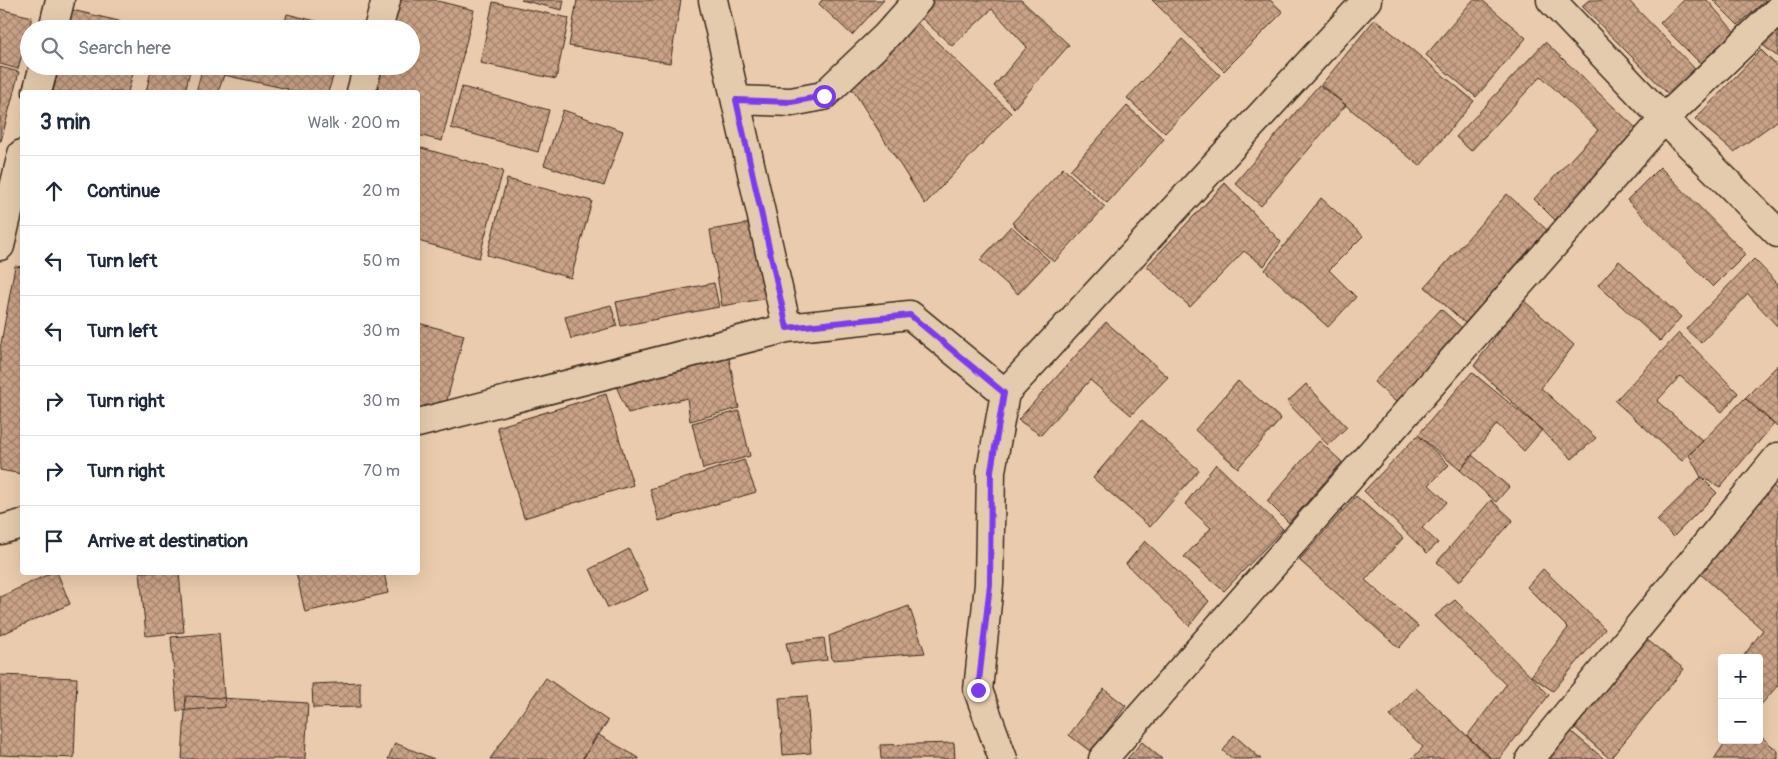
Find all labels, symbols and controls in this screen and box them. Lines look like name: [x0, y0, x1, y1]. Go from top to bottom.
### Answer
search box: [20, 20, 420, 75]
icon: search: [38, 34, 66, 62]
text: Search here: [78, 36, 171, 60]
route start: [813, 85, 836, 108]
text: 3 min: [40, 109, 90, 136]
text: Walk · 200 m: [308, 113, 400, 133]
icon: ahead: [40, 177, 68, 205]
text: Continue: [87, 179, 160, 203]
text: 20 m: [362, 181, 400, 201]
icon: left: [40, 247, 68, 275]
text: Turn left: [87, 249, 157, 273]
text: 50 m: [363, 251, 400, 271]
icon: left: [40, 317, 68, 345]
text: Turn left: [87, 319, 157, 343]
text: 30 m: [362, 321, 400, 341]
icon: right: [40, 387, 68, 415]
text: Turn right: [87, 389, 165, 413]
text: 30 m: [362, 391, 400, 411]
icon: right: [40, 457, 68, 485]
text: Turn right: [87, 459, 165, 483]
text: 70 m: [363, 461, 400, 481]
icon: arrive: [40, 527, 68, 555]
text: Arrive at destination: [87, 529, 248, 553]
map controls: [1718, 654, 1763, 744]
button: +: [1718, 654, 1763, 699]
route end: [967, 679, 990, 702]
button: −: [1718, 699, 1763, 744]

